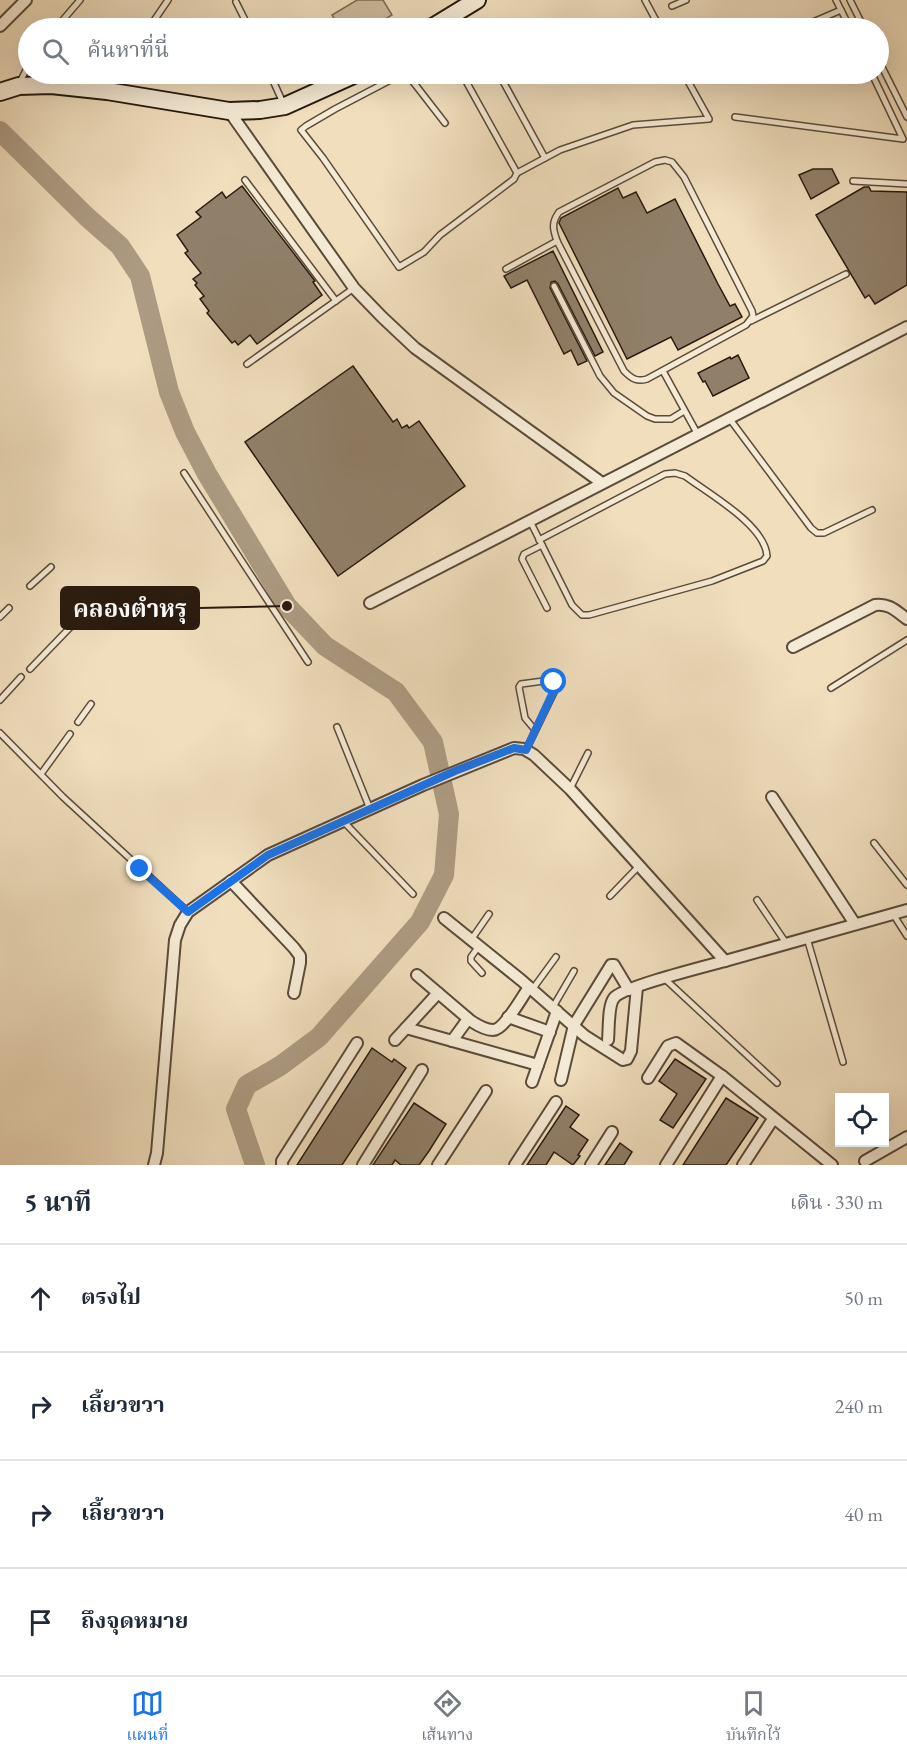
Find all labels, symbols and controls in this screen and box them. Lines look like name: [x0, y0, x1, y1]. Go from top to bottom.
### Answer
search box: [18, 18, 889, 84]
icon: search: [39, 35, 72, 68]
text: ค้นหาที่นี่: [87, 35, 169, 64]
callout: คลองตำหรุ: [61, 587, 199, 629]
text: คลองตำหรุ: [73, 593, 187, 624]
route start: [540, 668, 566, 694]
route end: [126, 855, 152, 881]
map controls: [835, 1093, 889, 1147]
button: locate: [835, 1093, 889, 1147]
text: 5 นาที: [24, 1185, 91, 1219]
text: เดิน · 330 m: [790, 1189, 883, 1215]
icon: ahead: [24, 1282, 57, 1315]
text: ตรงไป: [81, 1282, 141, 1311]
text: 50 m: [844, 1285, 883, 1311]
icon: right: [24, 1390, 57, 1423]
text: เลี้ยวขวา: [81, 1390, 165, 1419]
text: 240 m: [835, 1393, 883, 1419]
icon: right: [24, 1498, 57, 1531]
text: เลี้ยวขวา: [81, 1498, 165, 1527]
text: 40 m: [844, 1501, 883, 1527]
icon: arrive: [24, 1606, 57, 1639]
text: ถึงจุดหมาย: [81, 1606, 188, 1635]
tab: แผนที่: [126, 1687, 168, 1749]
tab: เส้นทาง: [421, 1687, 473, 1749]
tab: บันทึกไว้: [726, 1687, 781, 1749]

